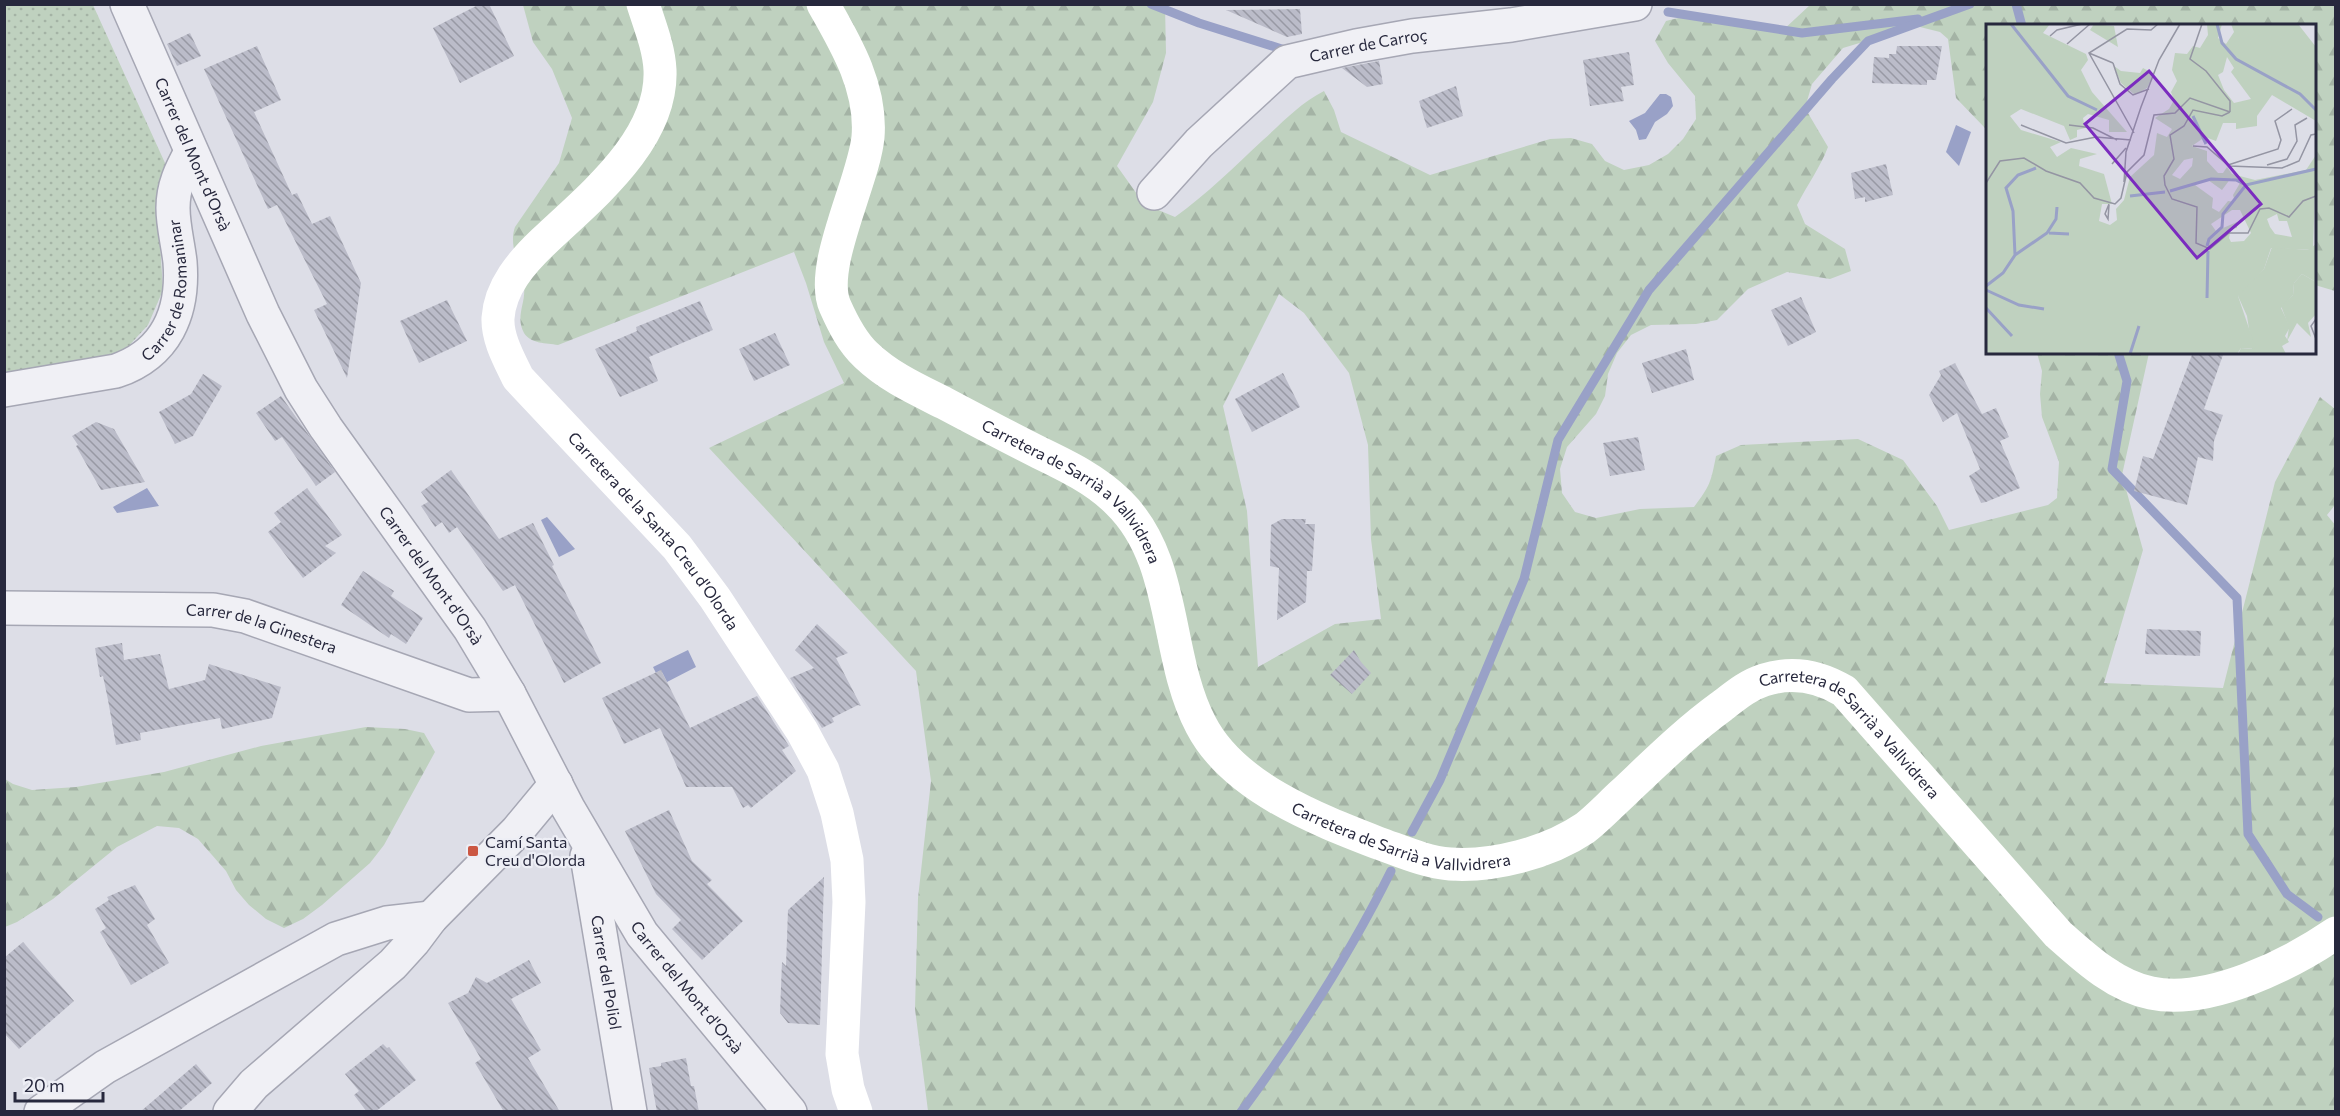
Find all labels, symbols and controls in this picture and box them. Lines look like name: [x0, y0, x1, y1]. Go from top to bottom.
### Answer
street label: Carrer de Carroç: [1307, 24, 1428, 66]
inset map: [1986, 24, 2316, 354]
street label: Carrer del Mont d'Orsà: [151, 74, 235, 234]
street label: Carrer de Romaninar: [137, 218, 190, 365]
street label: Carretera de Sarrià a Vallvidrera: [979, 415, 1165, 566]
street label: Carretera de la Santa Creu d'Olorda: [564, 428, 743, 633]
street label: Carrer del Mont d'Orsà: [376, 502, 487, 648]
street label: Carrer de la Ginestera: [186, 600, 339, 657]
street label: Carretera de Sarrià a Vallvidrera: [1756, 665, 1944, 802]
street label: Carretera de Sarrià a Vallvidrera: [1289, 797, 1512, 873]
place label: Camí Santa Creu d'Olorda: [485, 832, 585, 869]
marker: Camí Santa Creu d'Olorda: [466, 844, 480, 858]
street label: Carrer del Poliol: [588, 914, 626, 1031]
street label: Carrer del Mont d'Orsà: [628, 917, 747, 1057]
scale bar: [15, 1065, 104, 1103]
text: 20 m: [24, 1074, 65, 1096]

